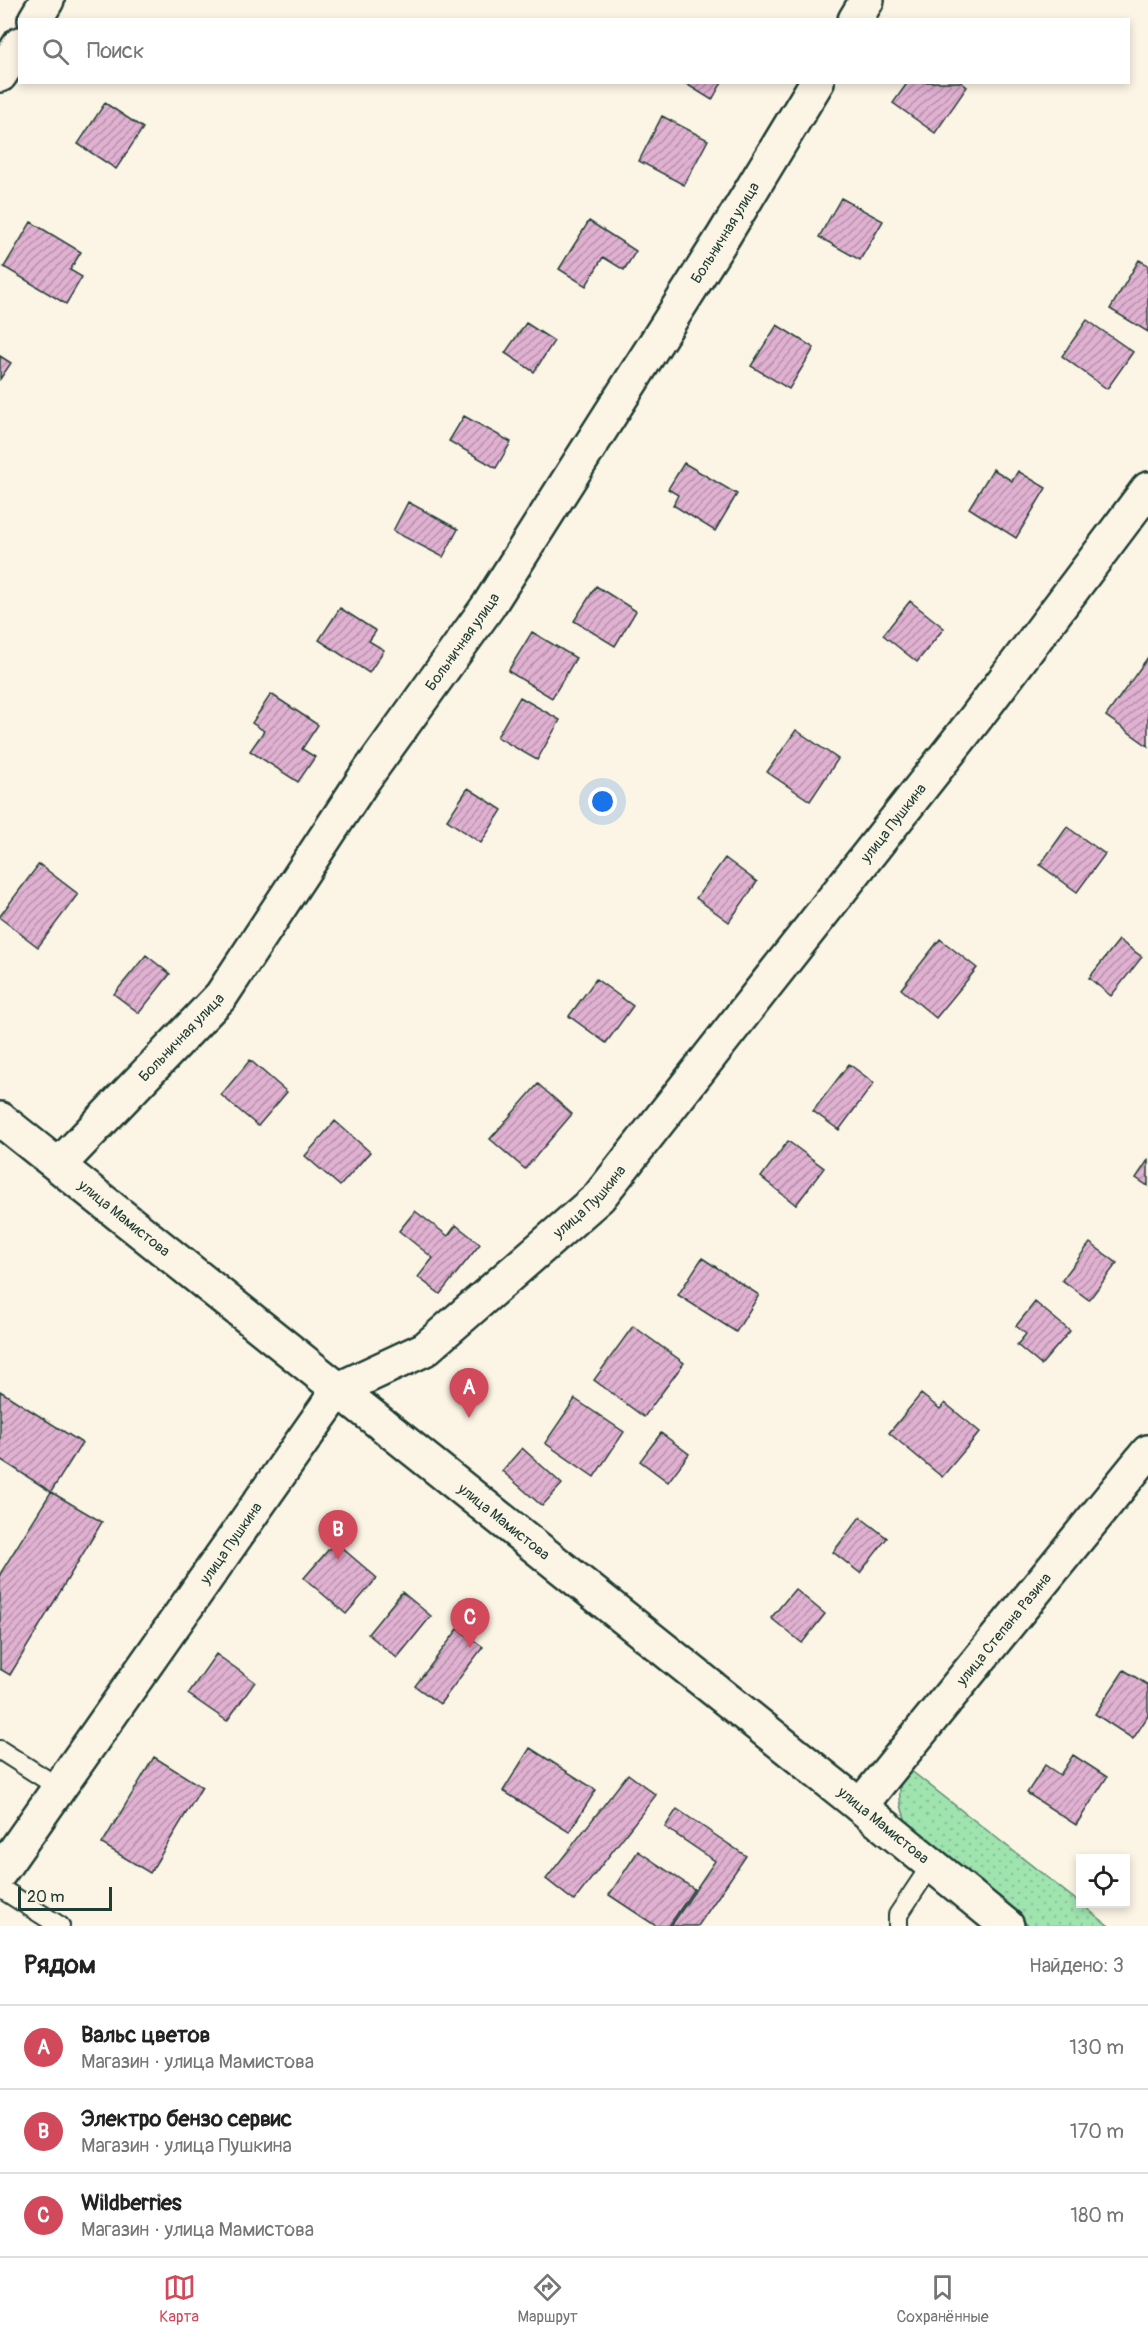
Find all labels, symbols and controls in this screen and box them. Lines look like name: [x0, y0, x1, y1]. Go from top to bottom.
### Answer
search box: [18, 18, 1130, 84]
icon: search: [39, 35, 72, 68]
text: Поиск: [87, 37, 144, 65]
street label: Больничная улица: [687, 179, 764, 287]
street label: Больничная улица: [422, 589, 504, 695]
street label: улица Пушкина: [856, 780, 931, 867]
your location: [588, 787, 617, 816]
street label: Больничная улица: [135, 989, 229, 1086]
street label: улица Пушкина: [549, 1162, 630, 1243]
street label: улица Мамистова: [73, 1176, 174, 1261]
pin: A: [450, 1368, 488, 1418]
street label: улица Мамистова: [453, 1479, 553, 1564]
street label: улица Пушкина: [196, 1499, 267, 1589]
pin: B: [318, 1510, 358, 1560]
street label: улица Степана Разина: [952, 1569, 1056, 1691]
pin: C: [450, 1598, 490, 1648]
street label: улица Мамистова: [833, 1782, 933, 1868]
map controls: [1076, 1854, 1130, 1908]
button: locate: [1076, 1854, 1130, 1908]
scale bar: [18, 1884, 112, 1912]
text: 20 m: [27, 1887, 65, 1907]
text: Рядом: [24, 1949, 96, 1981]
text: Найдено: 3: [1029, 1953, 1124, 1978]
text: Вальс цветов: [81, 2021, 210, 2049]
text: A: [37, 2035, 50, 2060]
text: 130 m: [1069, 2035, 1124, 2060]
text: Магазин · улица Мамистова: [81, 2049, 314, 2074]
text: Электро бензо сервис: [81, 2105, 292, 2133]
text: B: [38, 2119, 49, 2144]
text: 170 m: [1070, 2119, 1124, 2144]
text: Магазин · улица Пушкина: [81, 2133, 292, 2158]
text: Wildberries: [81, 2189, 182, 2217]
text: C: [37, 2203, 50, 2228]
text: 180 m: [1070, 2203, 1124, 2228]
text: Магазин · улица Мамистова: [81, 2217, 314, 2242]
tab: Карта: [159, 2271, 199, 2327]
tab: Маршрут: [518, 2271, 578, 2327]
tab: Сохранённые: [896, 2271, 989, 2327]

